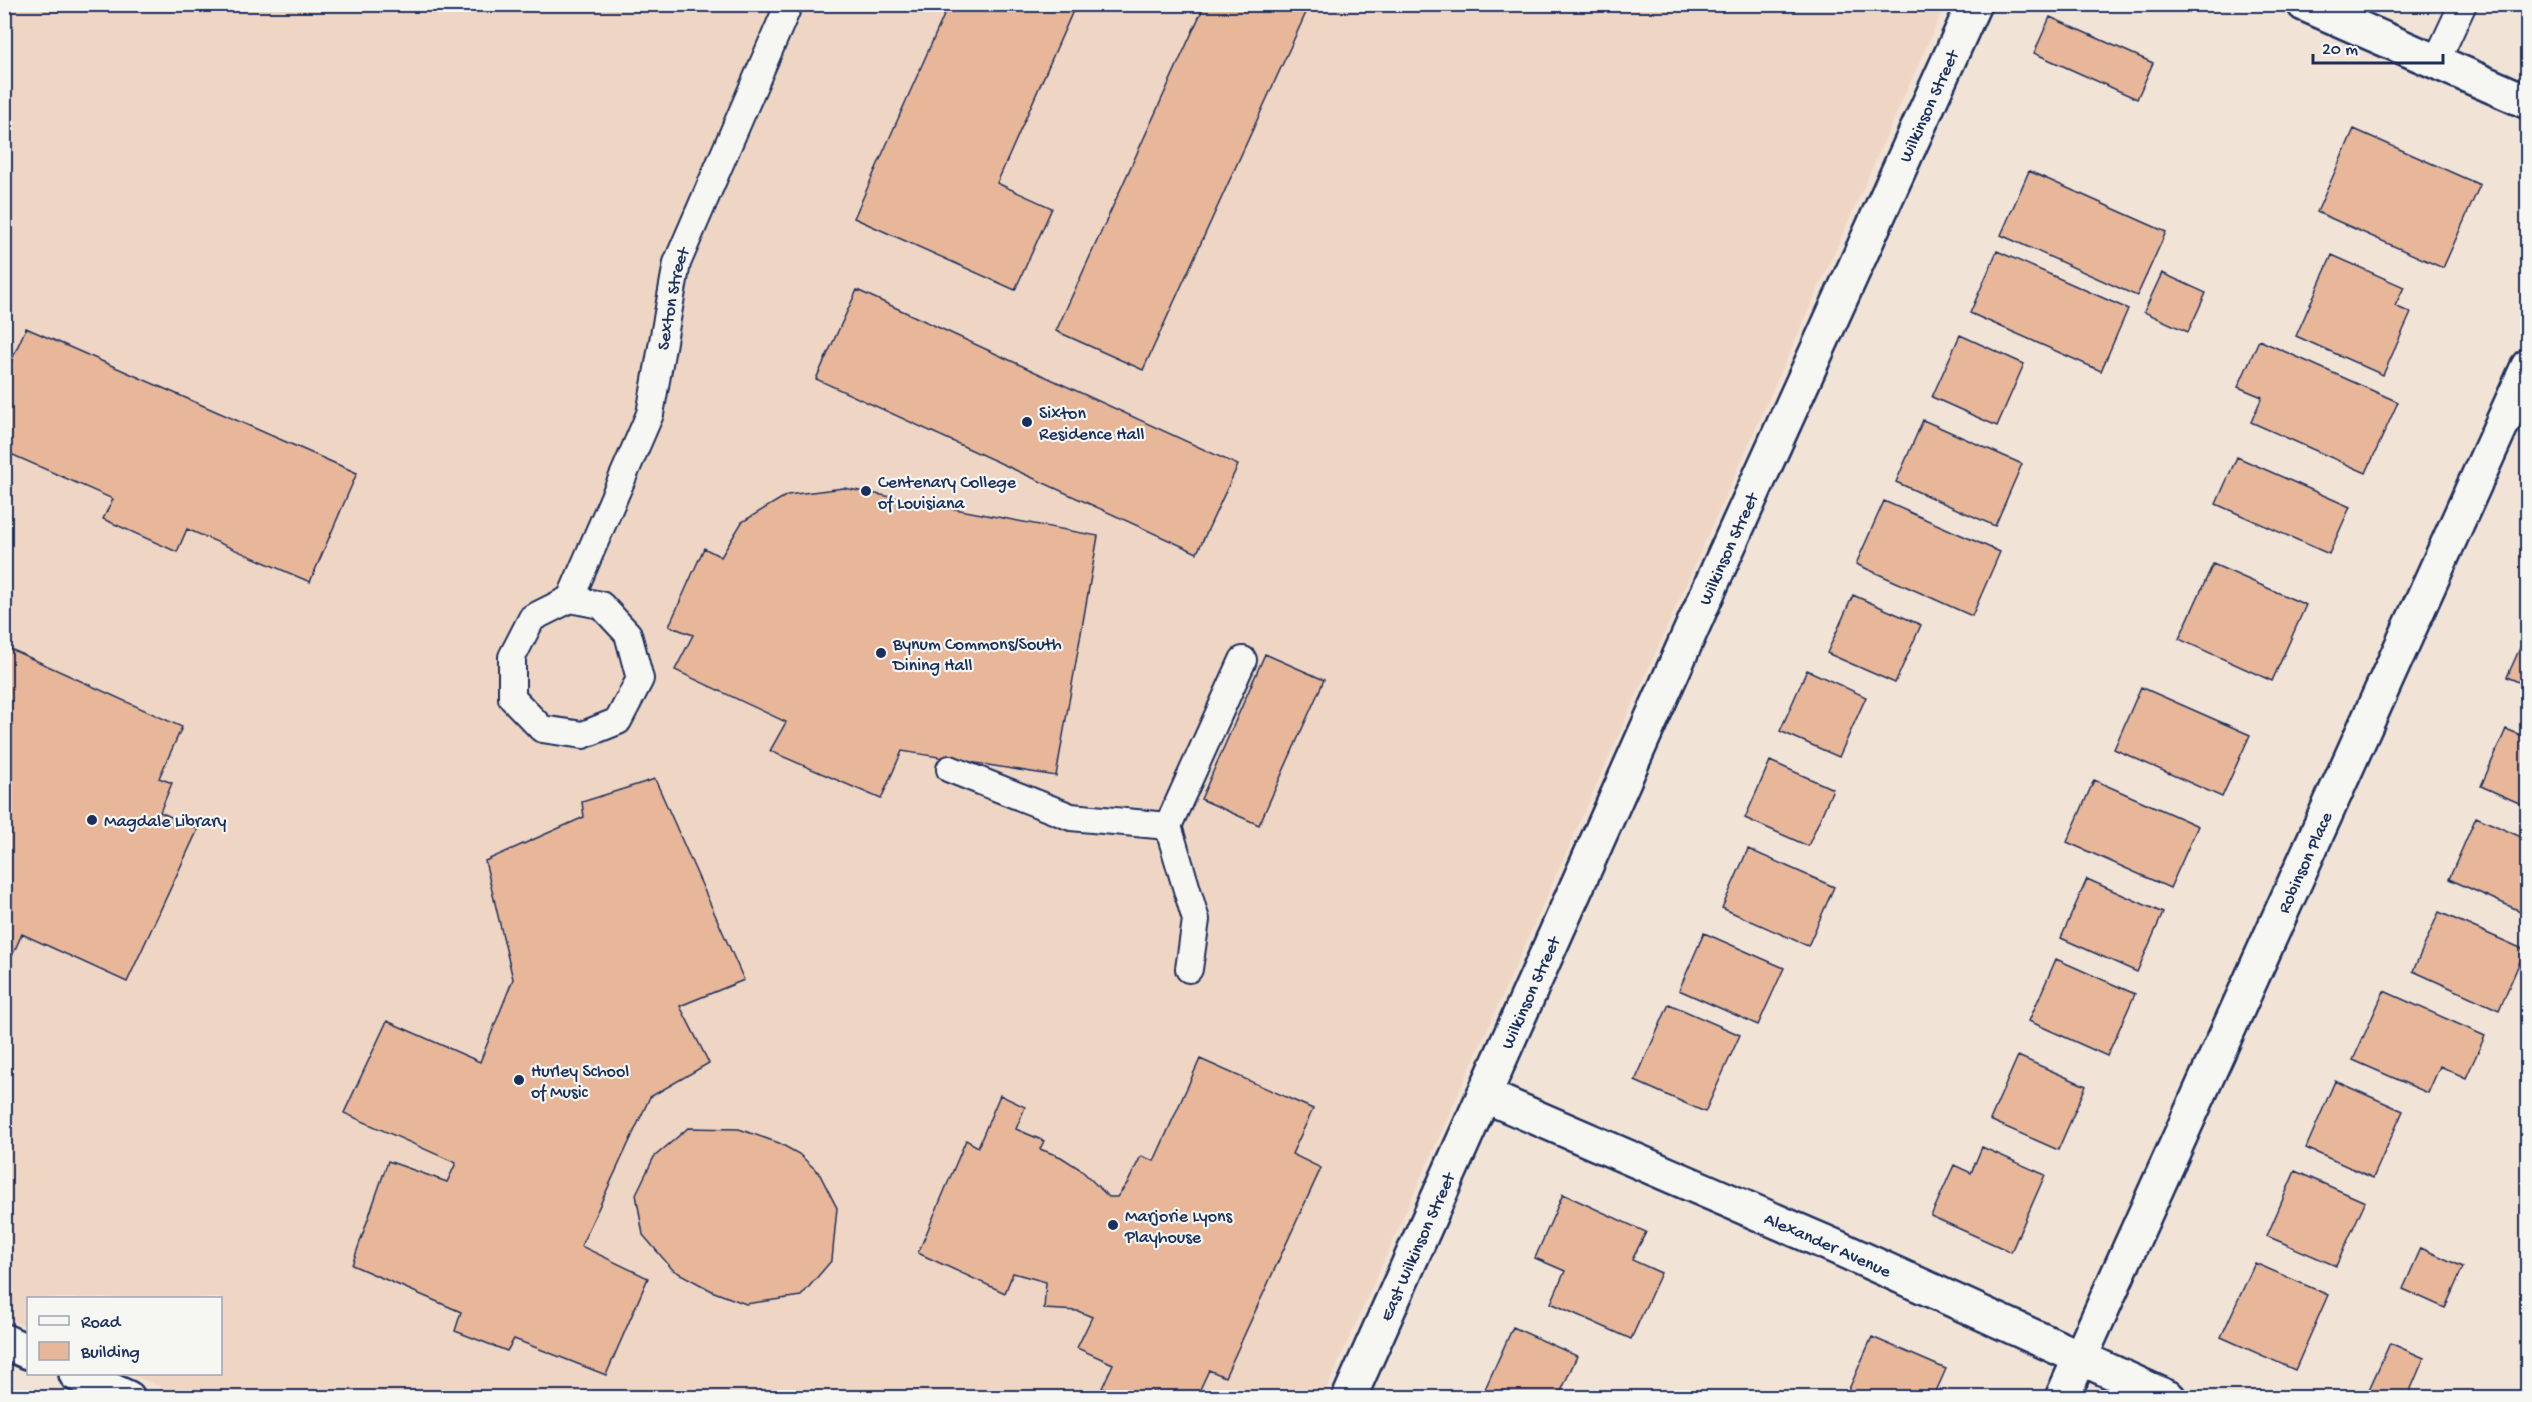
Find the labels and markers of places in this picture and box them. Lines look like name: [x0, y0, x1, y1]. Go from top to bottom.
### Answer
place label: Sixton Residence Hall: [1039, 404, 1145, 446]
marker: Sixton Residence Hall: [1020, 415, 1034, 429]
place label: Centenary College of Louisiana: [878, 473, 1017, 515]
marker: Centenary College of Louisiana: [859, 484, 873, 498]
place label: Bynum Commons/South Dining Hall: [892, 635, 1062, 677]
marker: Bynum Commons/South Dining Hall: [874, 646, 888, 660]
place label: Magdale Library: [104, 812, 227, 833]
marker: Magdale Library: [85, 813, 99, 827]
place label: Hurley School of Music: [531, 1062, 629, 1104]
marker: Hurley School of Music: [512, 1073, 526, 1087]
place label: Marjorie Lyons Playhouse: [1124, 1207, 1234, 1249]
marker: Marjorie Lyons Playhouse: [1106, 1218, 1120, 1232]

